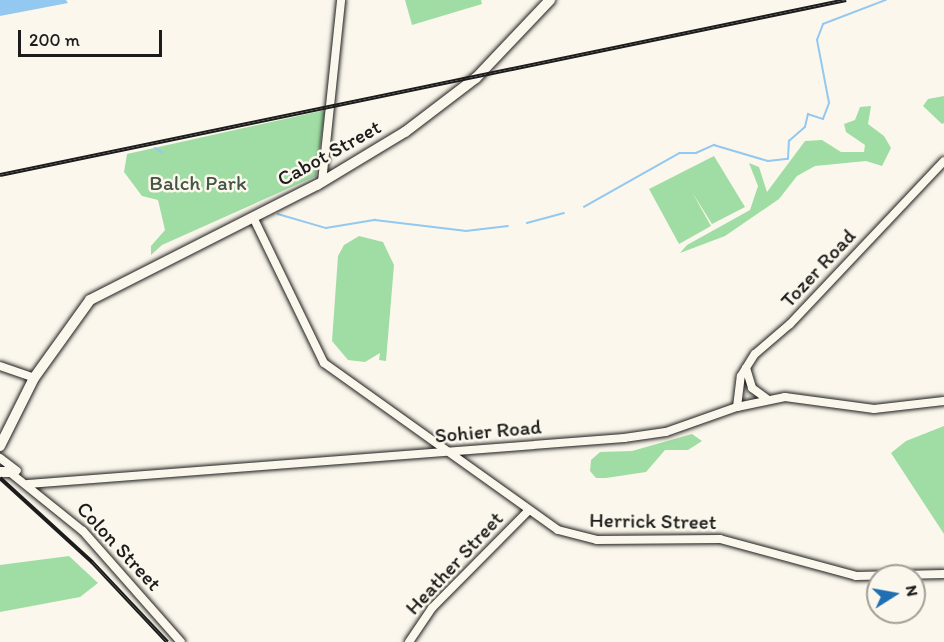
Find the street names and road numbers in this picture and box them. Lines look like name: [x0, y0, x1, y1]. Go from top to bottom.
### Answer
street label: Cabot Street: [273, 114, 385, 192]
street label: Tozer Road: [775, 224, 861, 312]
street label: Sohier Road: [433, 414, 543, 448]
street label: Colon Street: [71, 496, 167, 596]
street label: Heather Street: [400, 506, 508, 620]
street label: Herrick Street: [589, 507, 717, 535]

